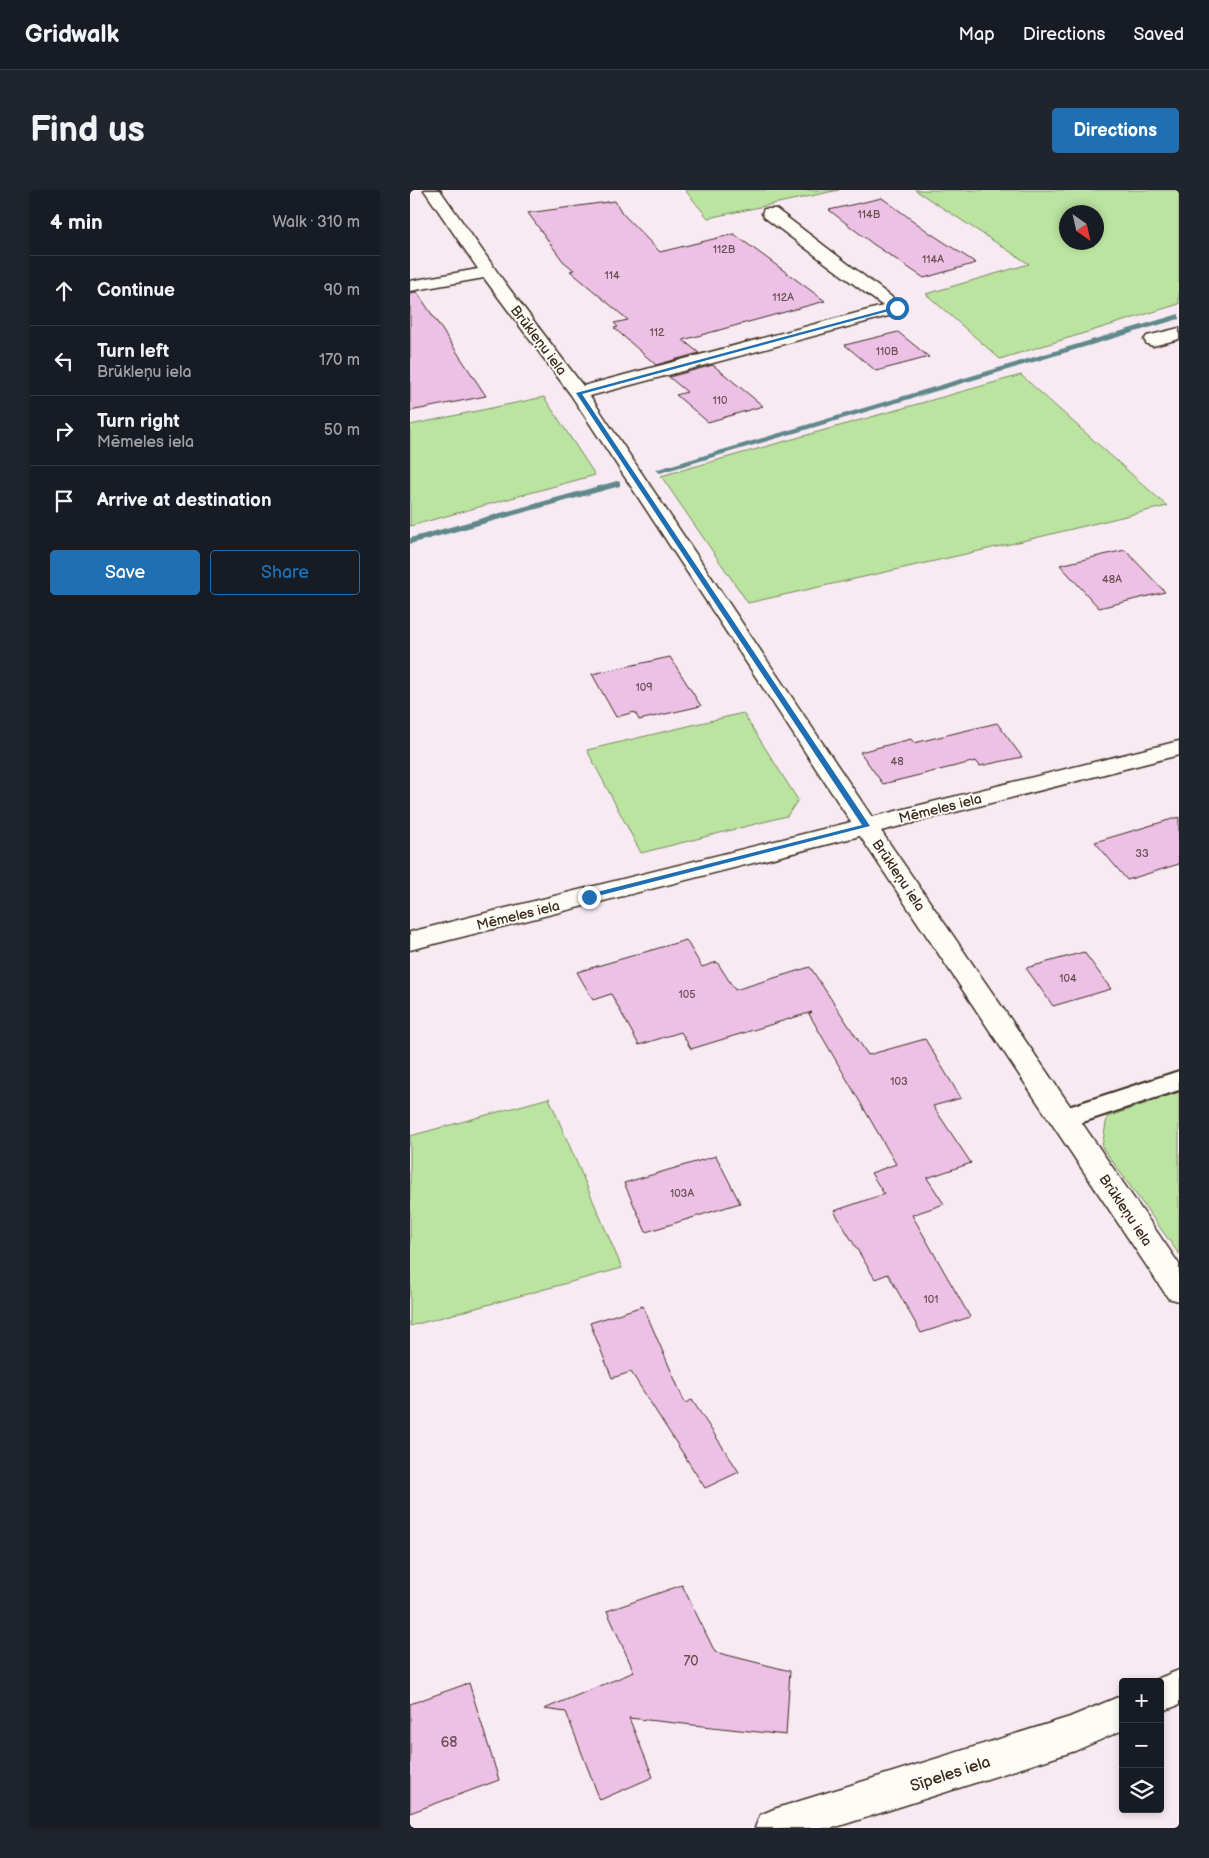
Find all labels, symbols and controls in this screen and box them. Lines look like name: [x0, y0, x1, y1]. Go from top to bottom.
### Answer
text: Gridwalk: [25, 20, 119, 49]
text: Map: [959, 24, 995, 45]
text: Directions: [1023, 24, 1105, 45]
text: Saved: [1133, 24, 1184, 45]
button: Directions: [1052, 108, 1179, 153]
text: Find us: [30, 109, 145, 152]
north arrow: [1059, 205, 1104, 250]
house number: 114B: [858, 208, 881, 221]
text: 4 min: [50, 210, 103, 235]
text: Walk · 310 m: [272, 213, 360, 232]
house number: 112B: [713, 243, 736, 256]
house number: 114A: [922, 253, 944, 266]
house number: 114: [604, 269, 620, 282]
icon: ahead: [50, 277, 78, 305]
text: Continue: [97, 279, 175, 302]
text: 90 m: [324, 281, 360, 300]
house number: 112A: [772, 291, 794, 304]
route start: [886, 297, 909, 320]
street label: Brūkleņu iela: [507, 302, 570, 379]
house number: 112: [649, 326, 665, 339]
text: Turn left: [97, 340, 169, 363]
house number: 110B: [876, 345, 899, 358]
icon: left: [50, 347, 78, 375]
text: 170 m: [319, 351, 360, 370]
text: Brūkleņu iela: [97, 363, 192, 382]
house number: 110: [713, 394, 728, 407]
text: Turn right: [97, 410, 180, 433]
icon: right: [50, 417, 78, 445]
text: 50 m: [324, 421, 360, 440]
text: Mēmeles iela: [97, 433, 194, 452]
icon: arrive: [50, 487, 78, 515]
text: Arrive at destination: [97, 489, 272, 512]
button: Save: [50, 550, 200, 595]
button: Share: [210, 550, 360, 595]
house number: 48A: [1102, 573, 1122, 586]
house number: 109: [635, 681, 653, 694]
house number: 48: [890, 755, 904, 768]
street label: Mēmeles iela: [897, 790, 983, 827]
street label: Brūkleņu iela: [868, 836, 929, 914]
house number: 33: [1135, 847, 1149, 860]
route end: [578, 886, 601, 909]
street label: Mēmeles iela: [475, 897, 561, 934]
house number: 104: [1059, 972, 1077, 985]
house number: 105: [678, 988, 696, 1001]
house number: 103: [890, 1075, 908, 1088]
street label: Brūkleņu iela: [1095, 1171, 1156, 1249]
house number: 103A: [670, 1187, 694, 1200]
house number: 101: [924, 1293, 938, 1306]
house number: 70: [683, 1653, 699, 1670]
map controls: [1119, 1678, 1164, 1813]
button: +: [1119, 1678, 1164, 1723]
button: −: [1119, 1723, 1164, 1768]
house number: 68: [441, 1734, 457, 1751]
street label: Sīpeles iela: [908, 1753, 993, 1796]
button: layers: [1119, 1768, 1164, 1813]

